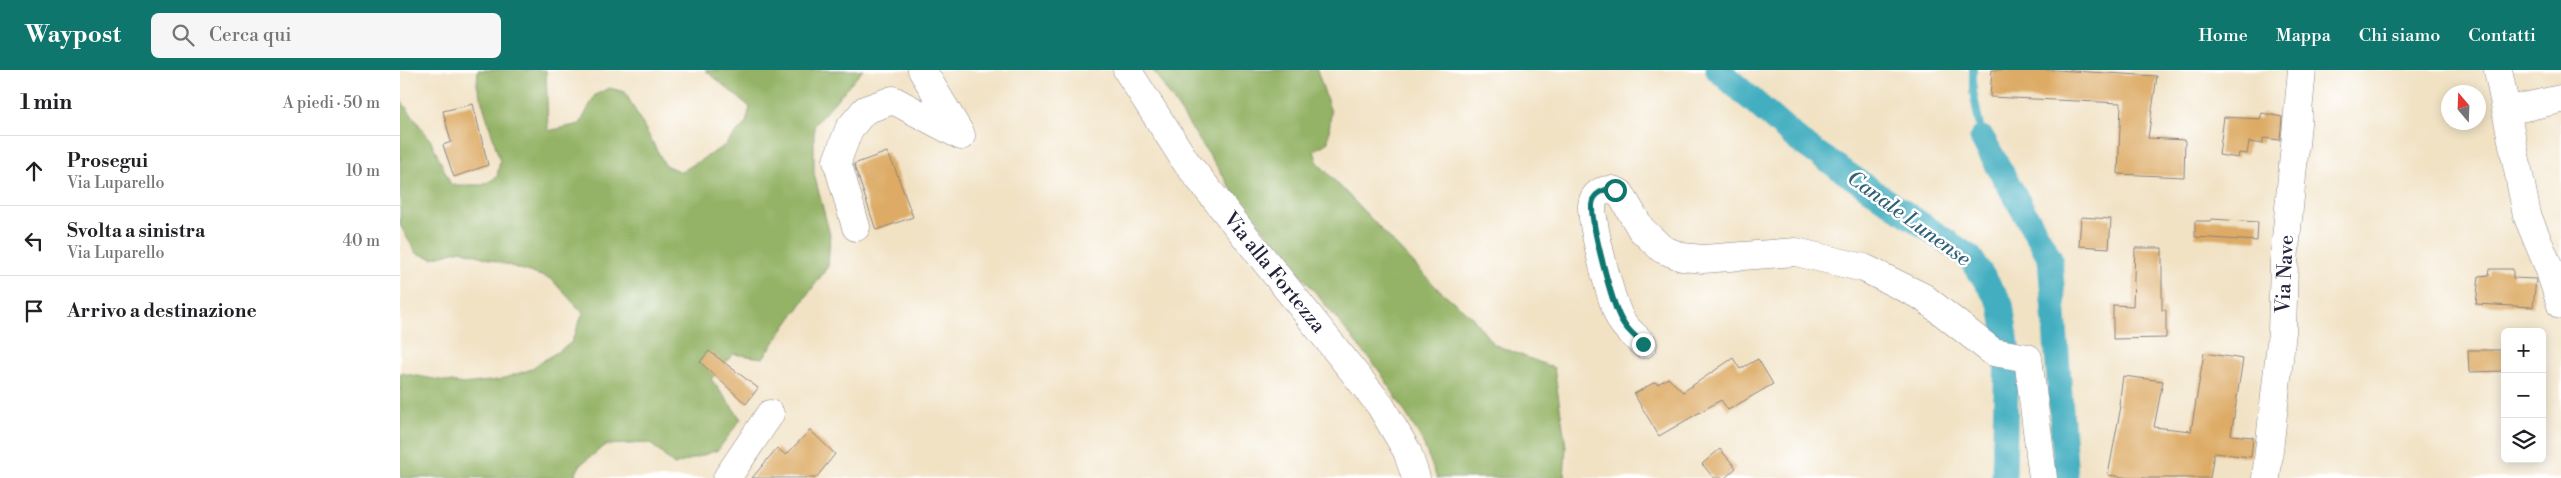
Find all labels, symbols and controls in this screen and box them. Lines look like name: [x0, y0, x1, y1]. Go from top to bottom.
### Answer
search box: [151, 13, 501, 58]
text: Waypost: [25, 20, 121, 50]
icon: search: [169, 21, 197, 49]
text: Cerca qui: [209, 23, 292, 47]
text: Home: [2198, 24, 2248, 47]
text: Mappa: [2276, 24, 2331, 47]
text: Chi siamo: [2359, 24, 2440, 47]
text: Contatti: [2468, 24, 2536, 47]
north arrow: [2441, 85, 2486, 130]
text: 1 min: [20, 90, 72, 116]
text: A piedi · 50 m: [283, 93, 380, 113]
text: Prosegui: [67, 149, 148, 173]
icon: ahead: [20, 157, 48, 185]
text: 10 m: [346, 161, 380, 181]
water label: Canale Lunense: [1842, 165, 1975, 272]
text: Via Luparello: [67, 173, 165, 193]
route start: [1604, 179, 1627, 202]
street label: Via alla Fortezza: [1217, 207, 1331, 339]
text: Svolta a sinistra: [67, 219, 205, 243]
icon: left: [20, 227, 48, 255]
text: 40 m: [343, 231, 380, 251]
street label: Via Nave: [2271, 234, 2300, 315]
text: Via Luparello: [67, 243, 165, 263]
icon: arrive: [20, 297, 48, 325]
text: Arrivo a destinazione: [67, 299, 257, 323]
map controls: [2501, 328, 2546, 463]
button: +: [2501, 328, 2546, 373]
route end: [1632, 333, 1655, 356]
button: −: [2501, 373, 2546, 418]
button: layers: [2501, 418, 2546, 463]

